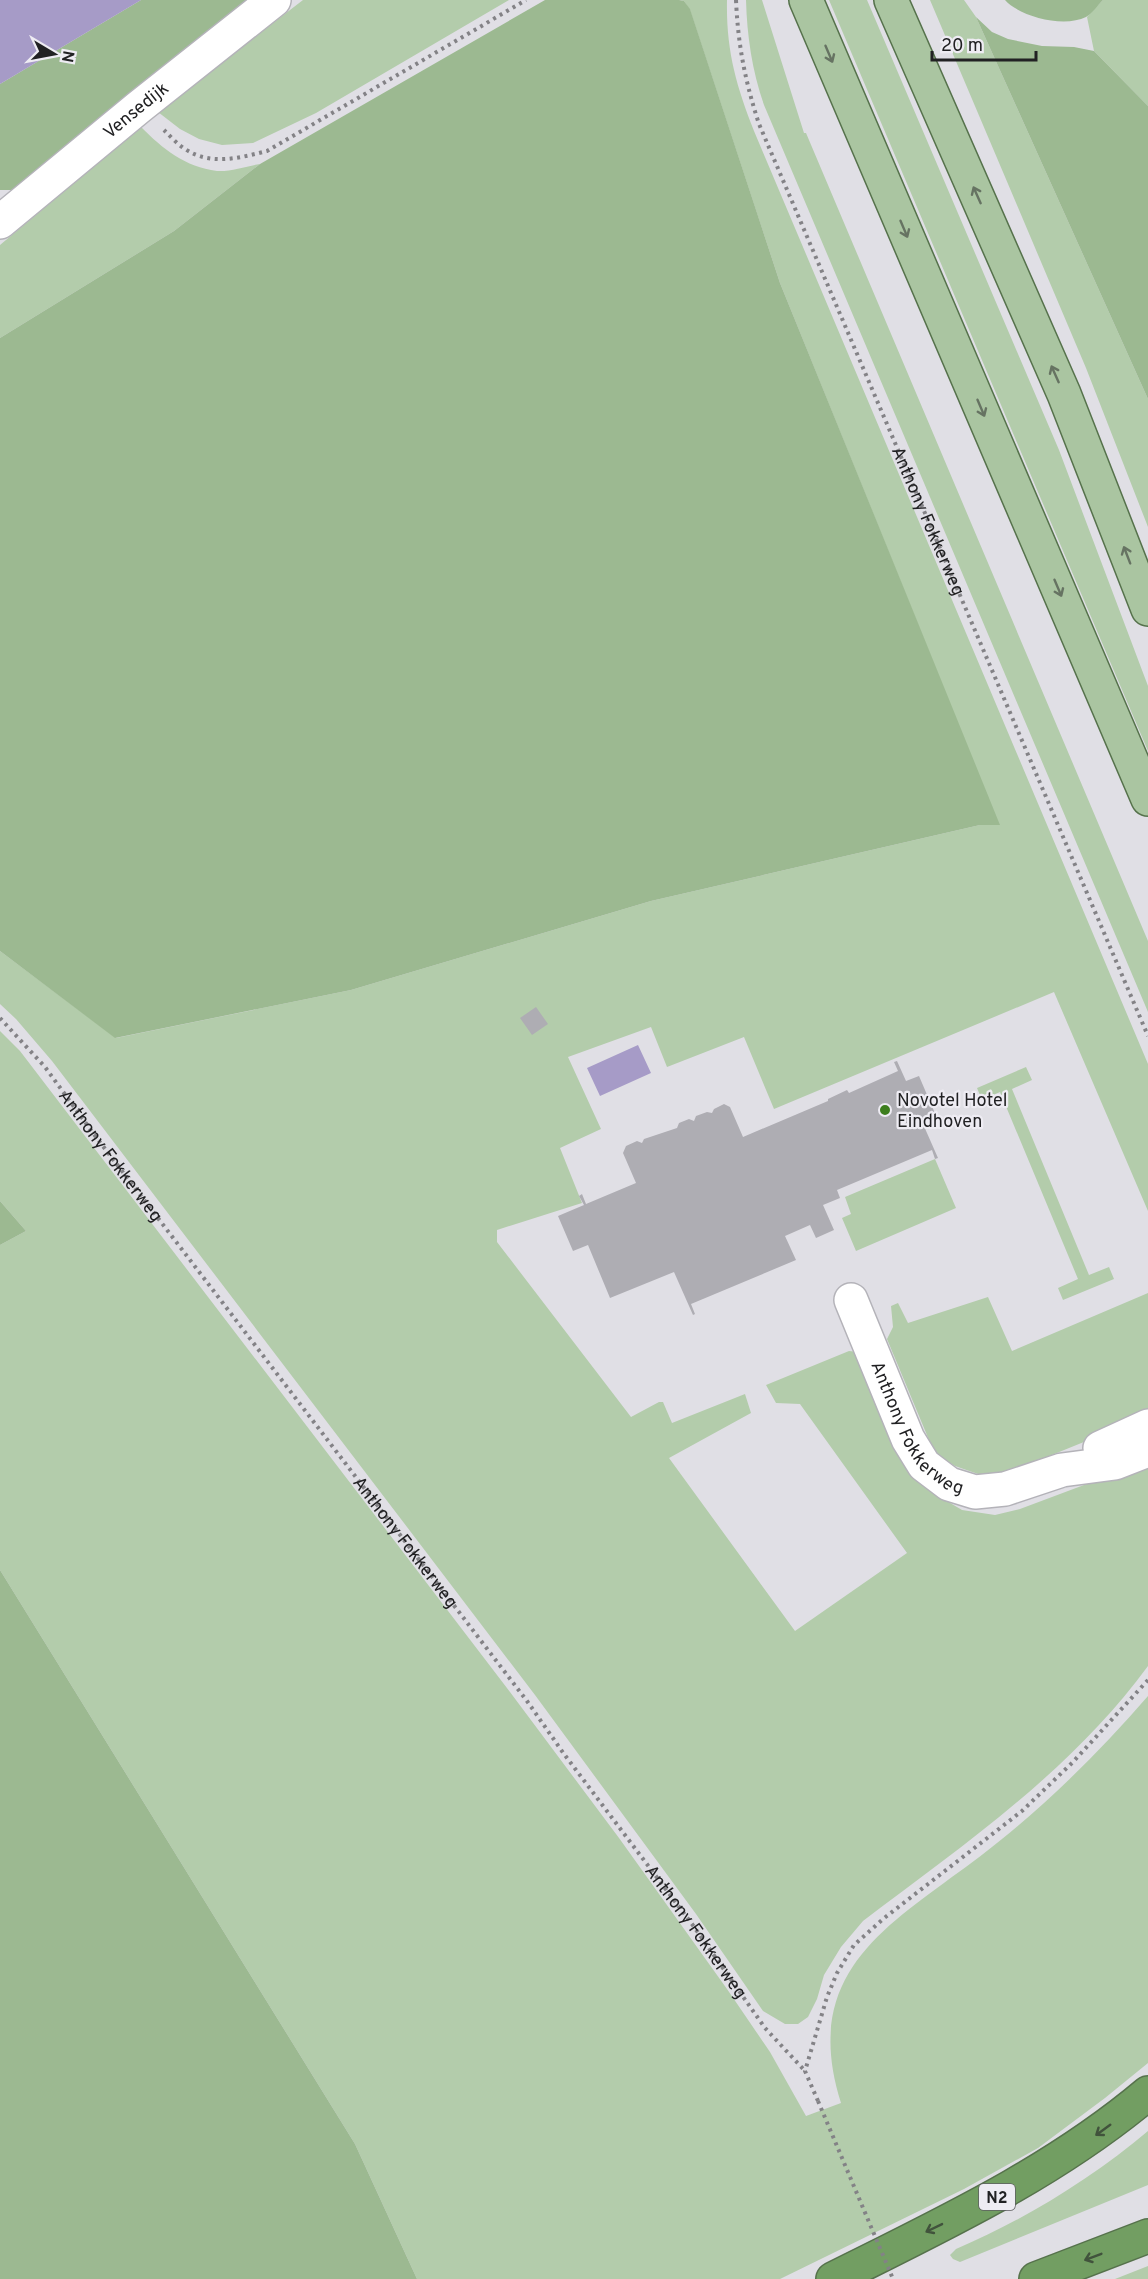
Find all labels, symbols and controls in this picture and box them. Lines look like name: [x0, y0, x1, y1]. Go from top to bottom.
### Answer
north arrow: [24, 24, 84, 84]
scale bar: [932, 24, 1036, 62]
text: 20 m: [941, 35, 983, 58]
one-way arrow: [824, 44, 836, 62]
text: N: [56, 49, 78, 64]
street label: Vensedijk: [99, 78, 174, 145]
one-way arrow: [971, 186, 982, 205]
one-way arrow: [899, 219, 910, 238]
one-way arrow: [1049, 365, 1060, 383]
one-way arrow: [976, 399, 987, 417]
street label: Anthony Fokkerweg: [885, 443, 969, 600]
one-way arrow: [1121, 546, 1132, 565]
one-way arrow: [1053, 578, 1064, 596]
street label: Anthony Fokkerweg: [52, 1086, 167, 1227]
place label: Novotel Hotel Eindhoven: [897, 1090, 1008, 1134]
marker: Novotel Hotel Eindhoven: [878, 1103, 892, 1117]
street label: Anthony Fokkerweg: [864, 1358, 966, 1501]
street label: Anthony Fokkerweg: [347, 1473, 462, 1614]
street label: Anthony Fokkerweg: [639, 1861, 751, 2004]
one-way arrow: [1095, 2124, 1111, 2136]
road number: N2: [979, 2184, 1015, 2210]
one-way arrow: [926, 2223, 944, 2235]
one-way arrow: [1085, 2252, 1103, 2263]

